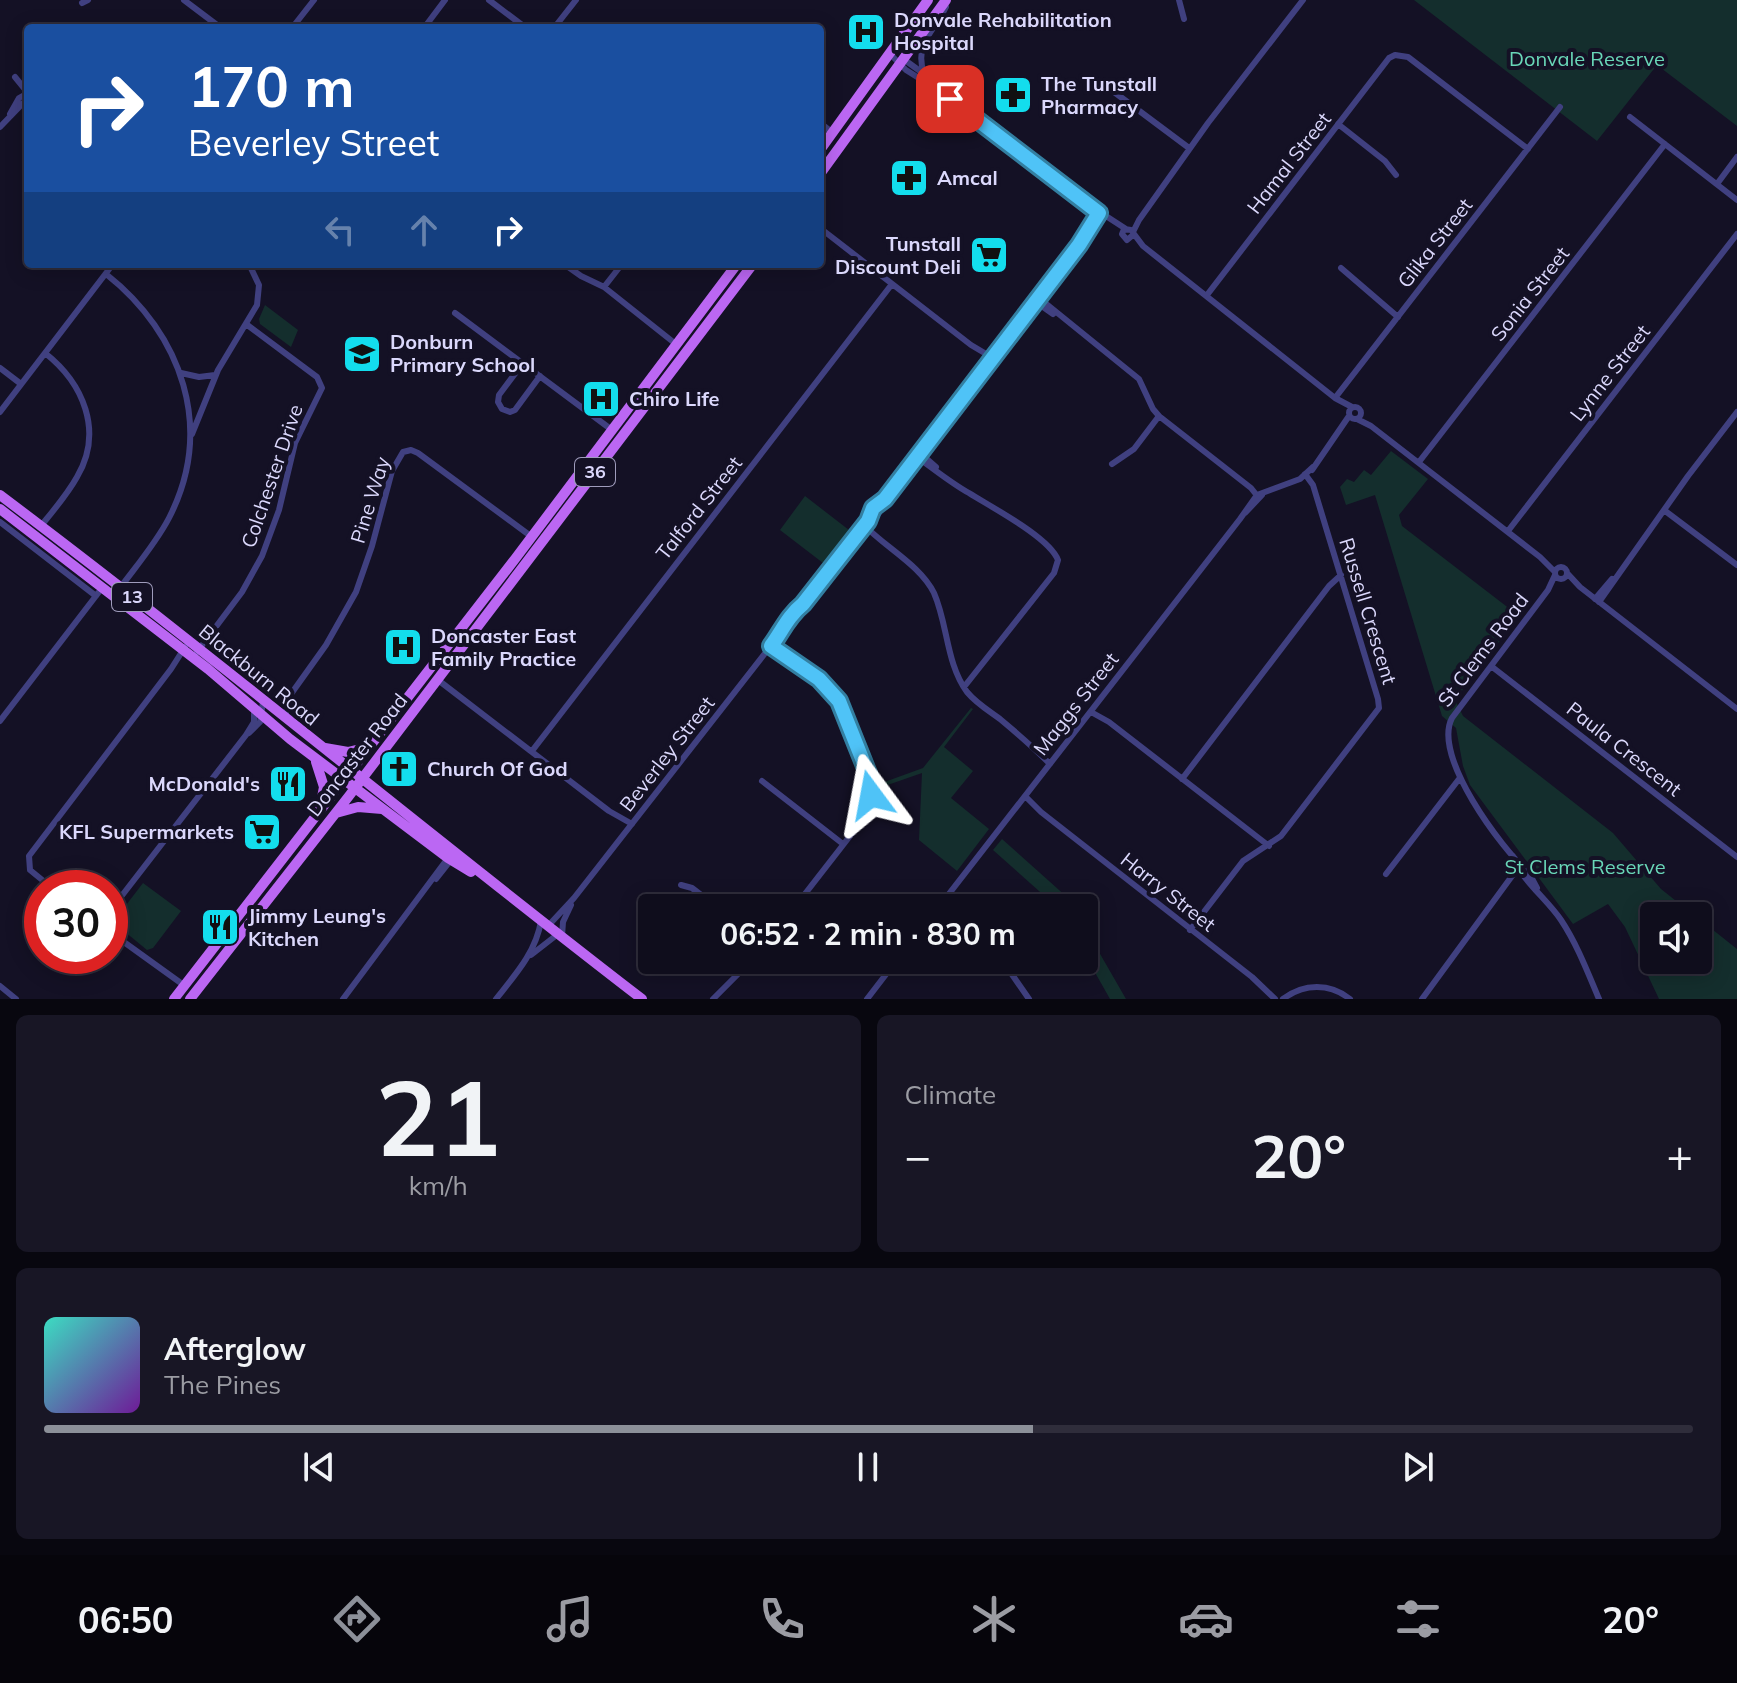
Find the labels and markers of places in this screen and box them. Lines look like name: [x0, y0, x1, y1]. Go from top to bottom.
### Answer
place label: Donvale Rehabilitation Hospital: [894, 7, 1112, 55]
hospital icon: Donvale Rehabilitation Hospital: [845, 11, 887, 53]
pin: [916, 65, 984, 133]
place label: The Tunstall Pharmacy: [1041, 71, 1157, 119]
pharmacy icon: The Tunstall Pharmacy: [992, 74, 1034, 116]
pharmacy icon: Amcal: [888, 157, 930, 199]
place label: Amcal: [937, 165, 998, 190]
place label: Tunstall Discount Deli: [835, 231, 961, 279]
supermarket icon: Tunstall Discount Deli: [968, 234, 1010, 276]
place label: Donburn Primary School: [390, 329, 535, 377]
school or university icon: Donburn Primary School: [341, 333, 383, 375]
hospital icon: Chiro Life: [580, 378, 622, 420]
place label: Chiro Life: [629, 386, 720, 411]
place label: Doncaster East Family Practice: [431, 623, 576, 671]
hospital icon: Doncaster East Family Practice: [382, 626, 424, 668]
church icon: Church Of God: [378, 748, 420, 790]
place label: Church Of God: [427, 756, 568, 781]
restaurant icon: McDonald's: [267, 763, 309, 805]
place label: McDonald's: [148, 771, 260, 796]
supermarket icon: KFL Supermarkets: [241, 811, 283, 853]
place label: KFL Supermarkets: [59, 819, 234, 844]
place label: Jimmy Leung's Kitchen: [248, 903, 386, 951]
restaurant icon: Jimmy Leung's Kitchen: [199, 906, 241, 948]

